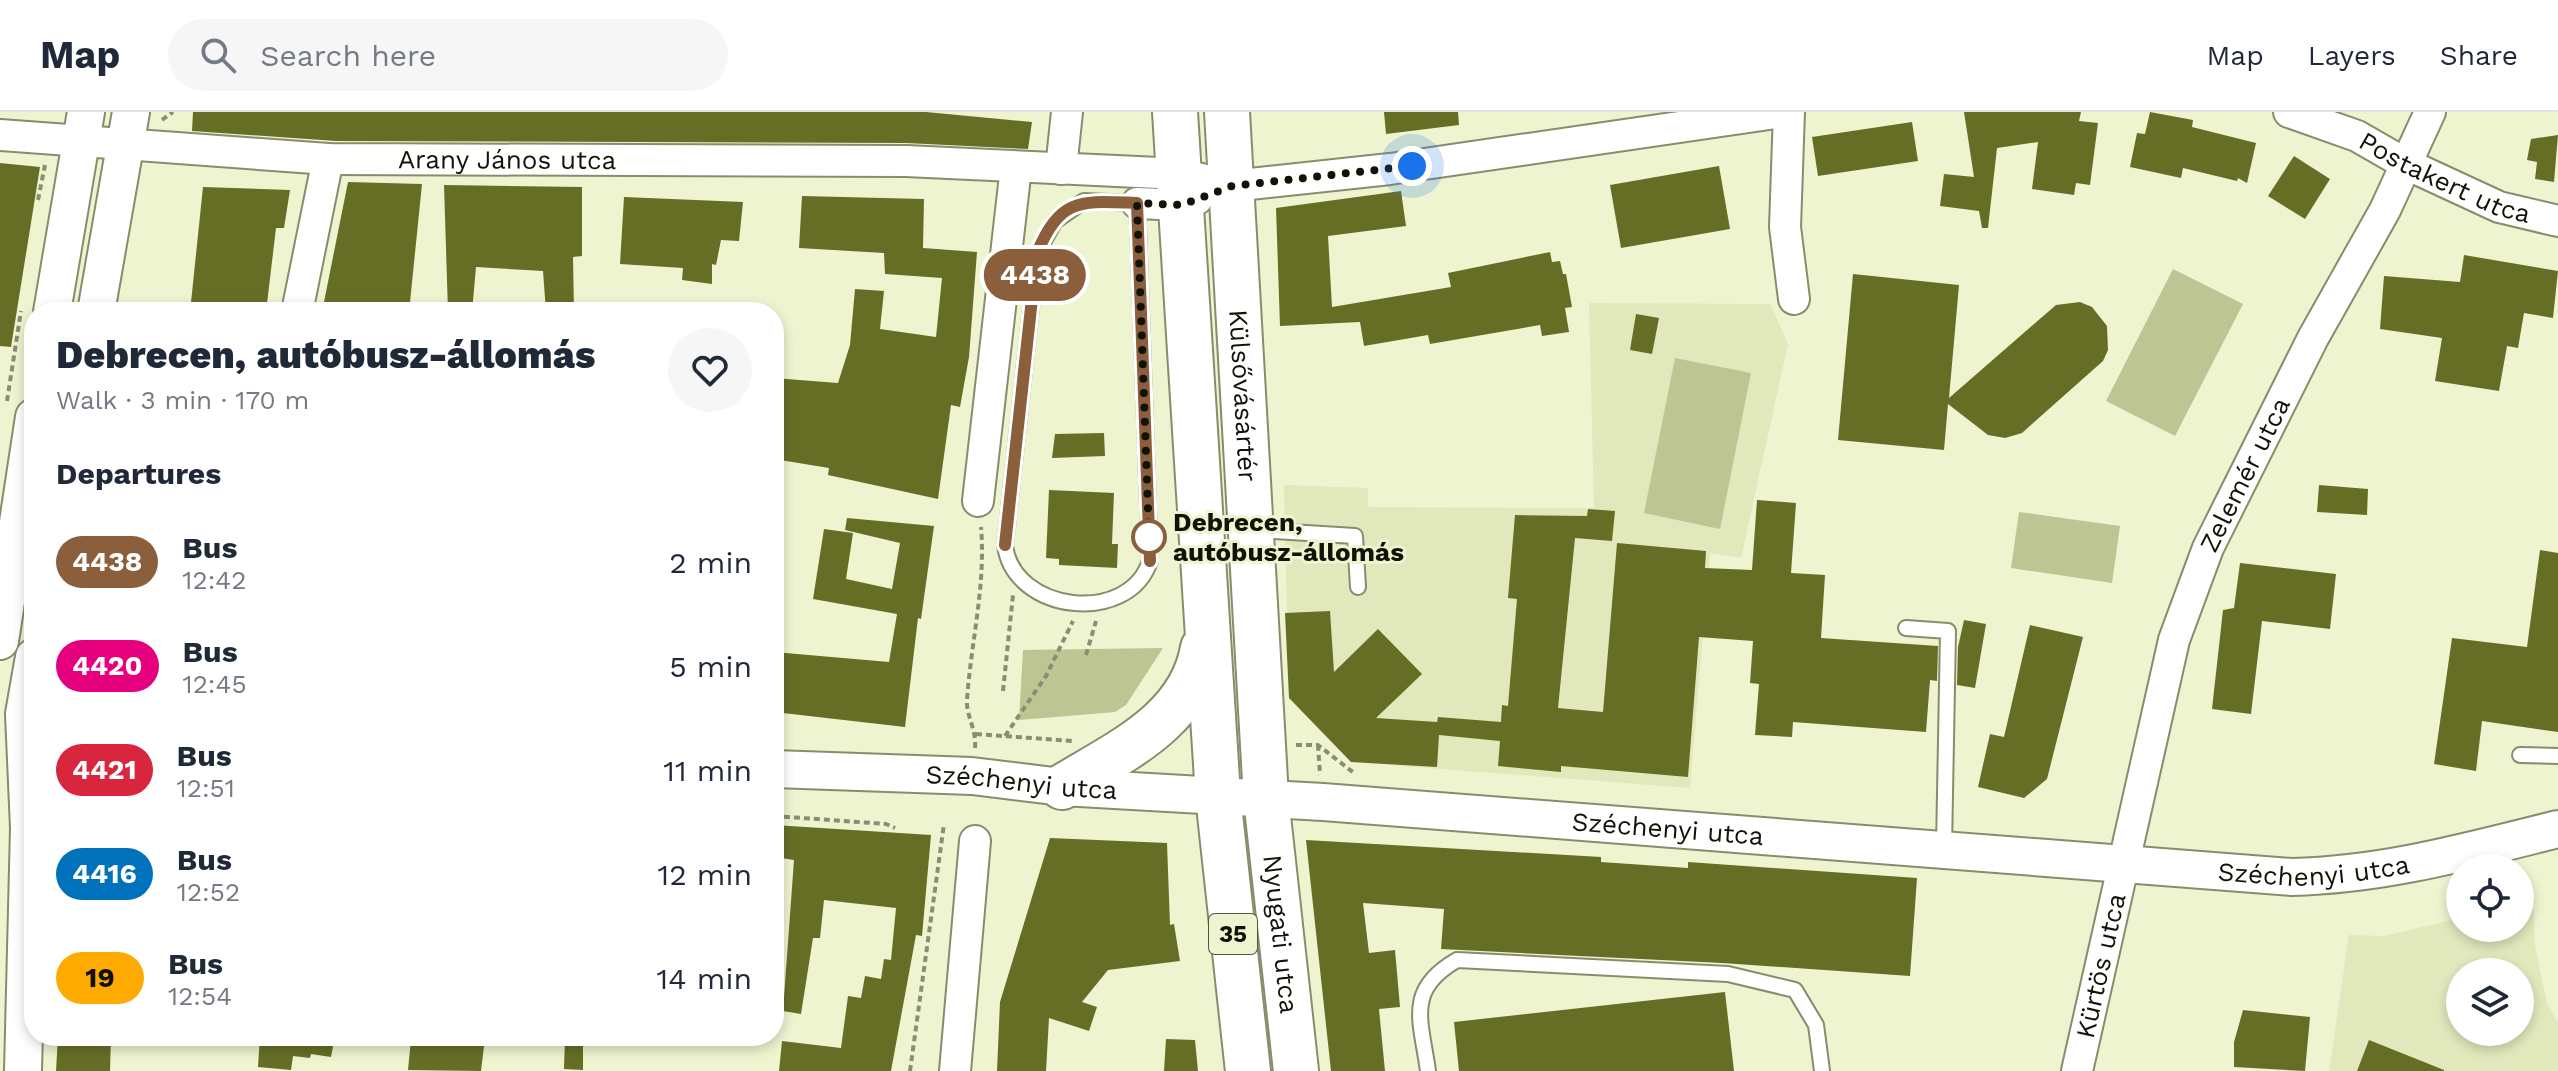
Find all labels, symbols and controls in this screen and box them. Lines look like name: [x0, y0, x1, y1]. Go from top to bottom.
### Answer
search box: [168, 19, 728, 91]
text: Map: [40, 33, 120, 77]
icon: search: [196, 33, 240, 77]
text: Search here: [260, 38, 436, 73]
text: Map: [2207, 39, 2264, 72]
text: Layers: [2308, 39, 2396, 72]
text: Share: [2440, 39, 2518, 72]
street label: Postakert utca: [2354, 125, 2534, 229]
street label: Arany János utca: [398, 144, 617, 175]
your location: [1392, 146, 1432, 186]
line badge: 4438: [979, 249, 1091, 301]
text: 4438: [1000, 258, 1070, 291]
street label: Külsővásártér: [1223, 309, 1263, 482]
button: heart: [668, 328, 752, 412]
text: Debrecen, autóbusz-állomás: [56, 333, 595, 377]
text: Walk · 3 min · 170 m: [56, 385, 309, 415]
street label: Zelemér utca: [2194, 392, 2296, 557]
text: Departures: [56, 456, 221, 491]
place label: Debrecen, autóbusz-állomás: [1173, 507, 1404, 567]
marker: Debrecen, autóbusz-állomás: [1132, 520, 1166, 554]
text: Bus: [182, 530, 237, 565]
text: 4438: [72, 545, 142, 578]
text: 2 min: [669, 545, 752, 580]
text: 12:42: [182, 565, 246, 595]
text: Bus: [183, 634, 238, 669]
text: 4420: [72, 649, 143, 682]
text: 5 min: [669, 649, 752, 684]
text: 12:45: [183, 669, 247, 699]
text: Bus: [177, 738, 232, 773]
text: 4421: [72, 753, 137, 786]
text: 11 min: [663, 753, 752, 788]
street label: Széchenyi utca: [925, 759, 1118, 805]
text: 12:51: [177, 773, 235, 803]
street label: Széchenyi utca: [1571, 806, 1765, 851]
text: Bus: [177, 842, 232, 877]
street label: Széchenyi utca: [2217, 849, 2412, 892]
street label: Nyugati utca: [1257, 853, 1305, 1015]
map controls: [2446, 854, 2534, 1046]
button: locate: [2446, 854, 2534, 942]
text: 4416: [72, 857, 137, 890]
text: 12 min: [657, 857, 752, 892]
text: 12:52: [177, 877, 240, 907]
street label: Kürtös utca: [2070, 890, 2132, 1041]
road number: 35: [1209, 914, 1257, 954]
text: Bus: [168, 946, 223, 981]
button: layers: [2446, 958, 2534, 1046]
text: 19: [85, 961, 115, 994]
text: 14 min: [657, 961, 752, 996]
text: 12:54: [168, 981, 232, 1011]

